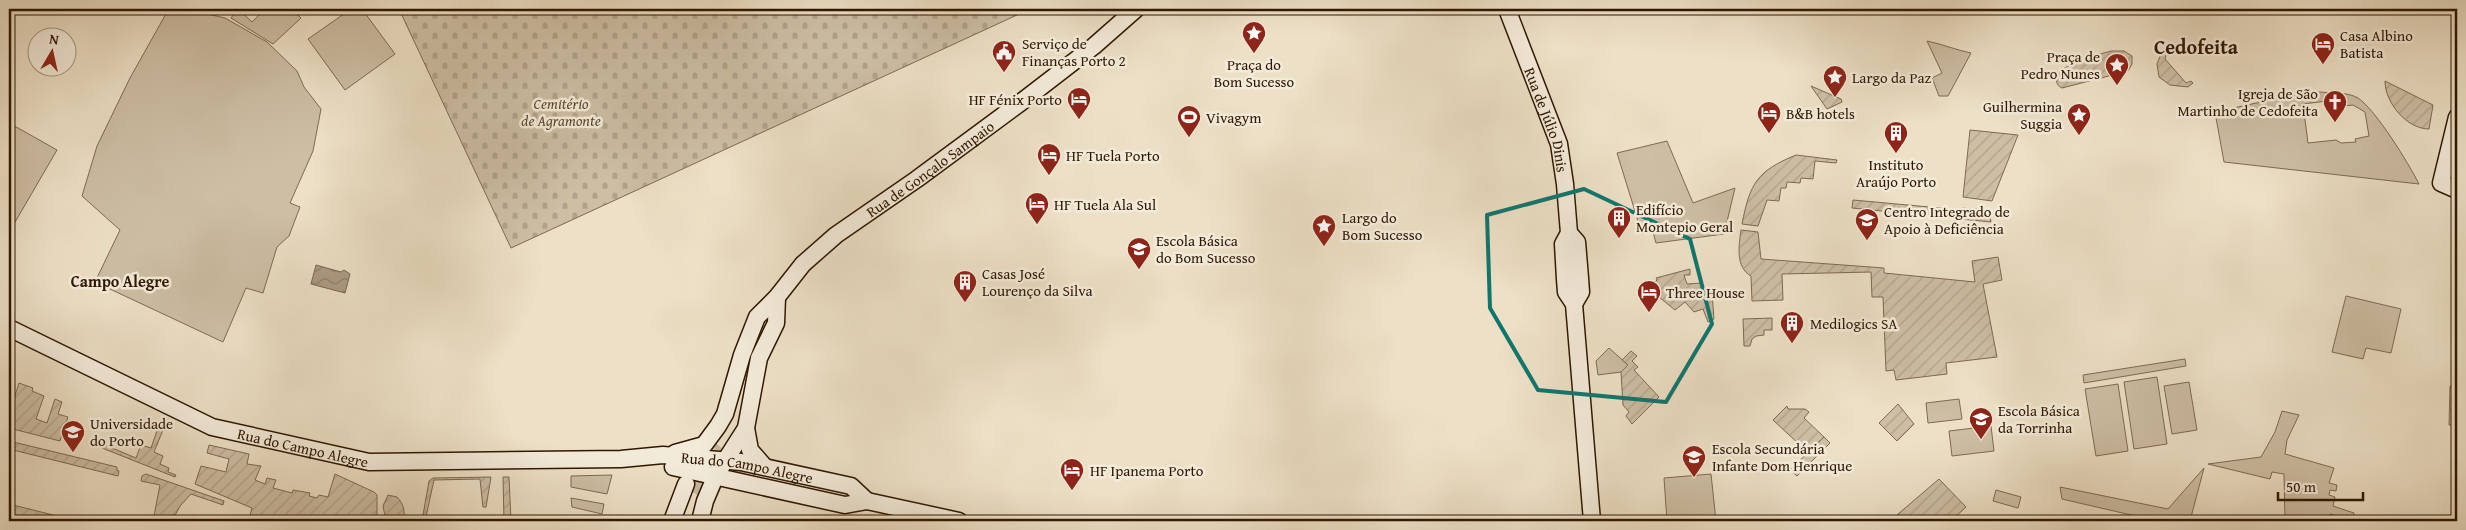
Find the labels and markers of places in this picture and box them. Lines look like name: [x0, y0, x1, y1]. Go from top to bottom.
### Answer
place icon: Praça do Bom Sucesso: [1241, 20, 1267, 54]
place label: Casa Albino Batista: [2340, 25, 2413, 63]
hotel icon: Casa Albino Batista: [2310, 31, 2336, 65]
place label: Serviço de Finanças Porto 2: [1022, 33, 1126, 71]
public building icon: Serviço de Finanças Porto 2: [991, 39, 1017, 73]
place label: Praça de Pedro Nunes: [2021, 46, 2100, 84]
place icon: Praça de Pedro Nunes: [2104, 52, 2130, 86]
place label: Praça do Bom Sucesso: [1214, 54, 1295, 92]
place icon: Largo da Paz: [1822, 64, 1848, 98]
place label: Largo da Paz: [1852, 67, 1932, 88]
place label: Igreja de São Martinho de Cedofeita: [2177, 83, 2318, 121]
hotel icon: HF Fénix Porto: [1066, 86, 1092, 120]
place label: HF Fénix Porto: [969, 89, 1062, 110]
church icon: Igreja de São Martinho de Cedofeita: [2322, 89, 2348, 123]
place label: Guilhermina Suggia: [1983, 96, 2062, 134]
hotel icon: B&B hotels: [1756, 100, 1782, 134]
place icon: Guilhermina Suggia: [2066, 102, 2092, 136]
place label: B&B hotels: [1786, 103, 1855, 124]
sports icon: Vivagym: [1176, 104, 1202, 138]
place label: Vivagym: [1206, 107, 1262, 128]
building icon: Instituto Araújo Porto: [1883, 120, 1909, 154]
hotel icon: HF Tuela Porto: [1036, 142, 1062, 176]
place label: HF Tuela Porto: [1066, 145, 1160, 166]
place label: Instituto Araújo Porto: [1856, 154, 1936, 192]
hotel icon: HF Tuela Ala Sul: [1024, 191, 1050, 225]
place label: HF Tuela Ala Sul: [1054, 194, 1156, 215]
place label: Edifício Montepio Geral: [1636, 199, 1733, 237]
place label: Centro Integrado de Apoio à Deficiência: [1884, 201, 2010, 239]
building icon: Edifício Montepio Geral: [1606, 205, 1632, 239]
place label: Largo do Bom Sucesso: [1342, 207, 1423, 245]
school or university icon: Centro Integrado de Apoio à Deficiência: [1854, 207, 1880, 241]
place icon: Largo do Bom Sucesso: [1311, 213, 1337, 247]
place label: Escola Básica do Bom Sucesso: [1156, 230, 1256, 268]
school or university icon: Escola Básica do Bom Sucesso: [1126, 236, 1152, 270]
place label: Casas José Lourenço da Silva: [982, 263, 1093, 301]
building icon: Casas José Lourenço da Silva: [952, 269, 978, 303]
hotel icon: Three House: [1636, 279, 1662, 313]
place label: Three House: [1666, 282, 1745, 303]
building icon: Medilogics SA: [1779, 310, 1805, 344]
place label: Medilogics SA: [1810, 313, 1897, 334]
place label: Escola Básica da Torrinha: [1998, 400, 2080, 438]
school or university icon: Escola Básica da Torrinha: [1968, 406, 1994, 440]
place label: Universidade do Porto: [90, 413, 173, 451]
school or university icon: Universidade do Porto: [60, 419, 86, 453]
place label: Escola Secundária Infante Dom Henrique: [1712, 438, 1852, 476]
school or university icon: Escola Secundária Infante Dom Henrique: [1681, 444, 1707, 478]
hotel icon: HF Ipanema Porto: [1059, 457, 1085, 491]
place label: HF Ipanema Porto: [1090, 460, 1204, 481]

